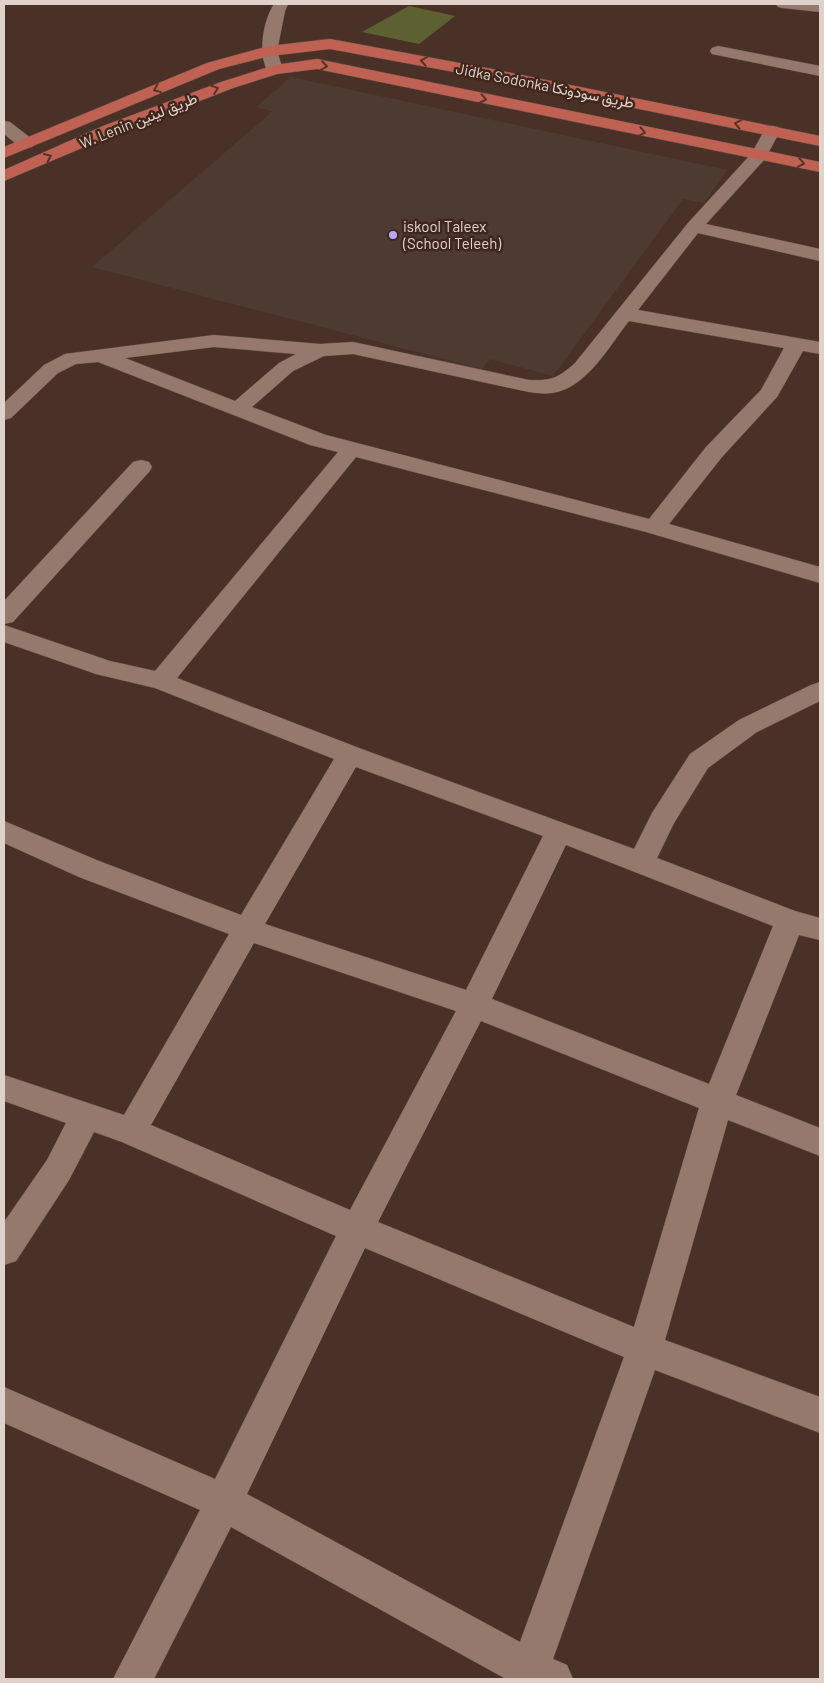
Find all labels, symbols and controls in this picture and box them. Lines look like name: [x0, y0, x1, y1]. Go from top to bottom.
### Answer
one-way arrow: [420, 57, 429, 67]
street label: Jidka Sodonka طريق سودونكا: [454, 59, 636, 113]
one-way arrow: [319, 60, 328, 70]
one-way arrow: [153, 83, 162, 93]
one-way arrow: [210, 85, 219, 95]
street label: W. Lenin طريق لينين: [77, 88, 200, 154]
one-way arrow: [478, 93, 487, 103]
one-way arrow: [734, 119, 743, 130]
one-way arrow: [637, 126, 646, 136]
one-way arrow: [43, 152, 52, 163]
one-way arrow: [797, 158, 806, 168]
place label: iskool Taleex (School Teleeh): [402, 217, 501, 252]
marker: iskool Taleex (School Teleeh): [387, 229, 399, 241]

